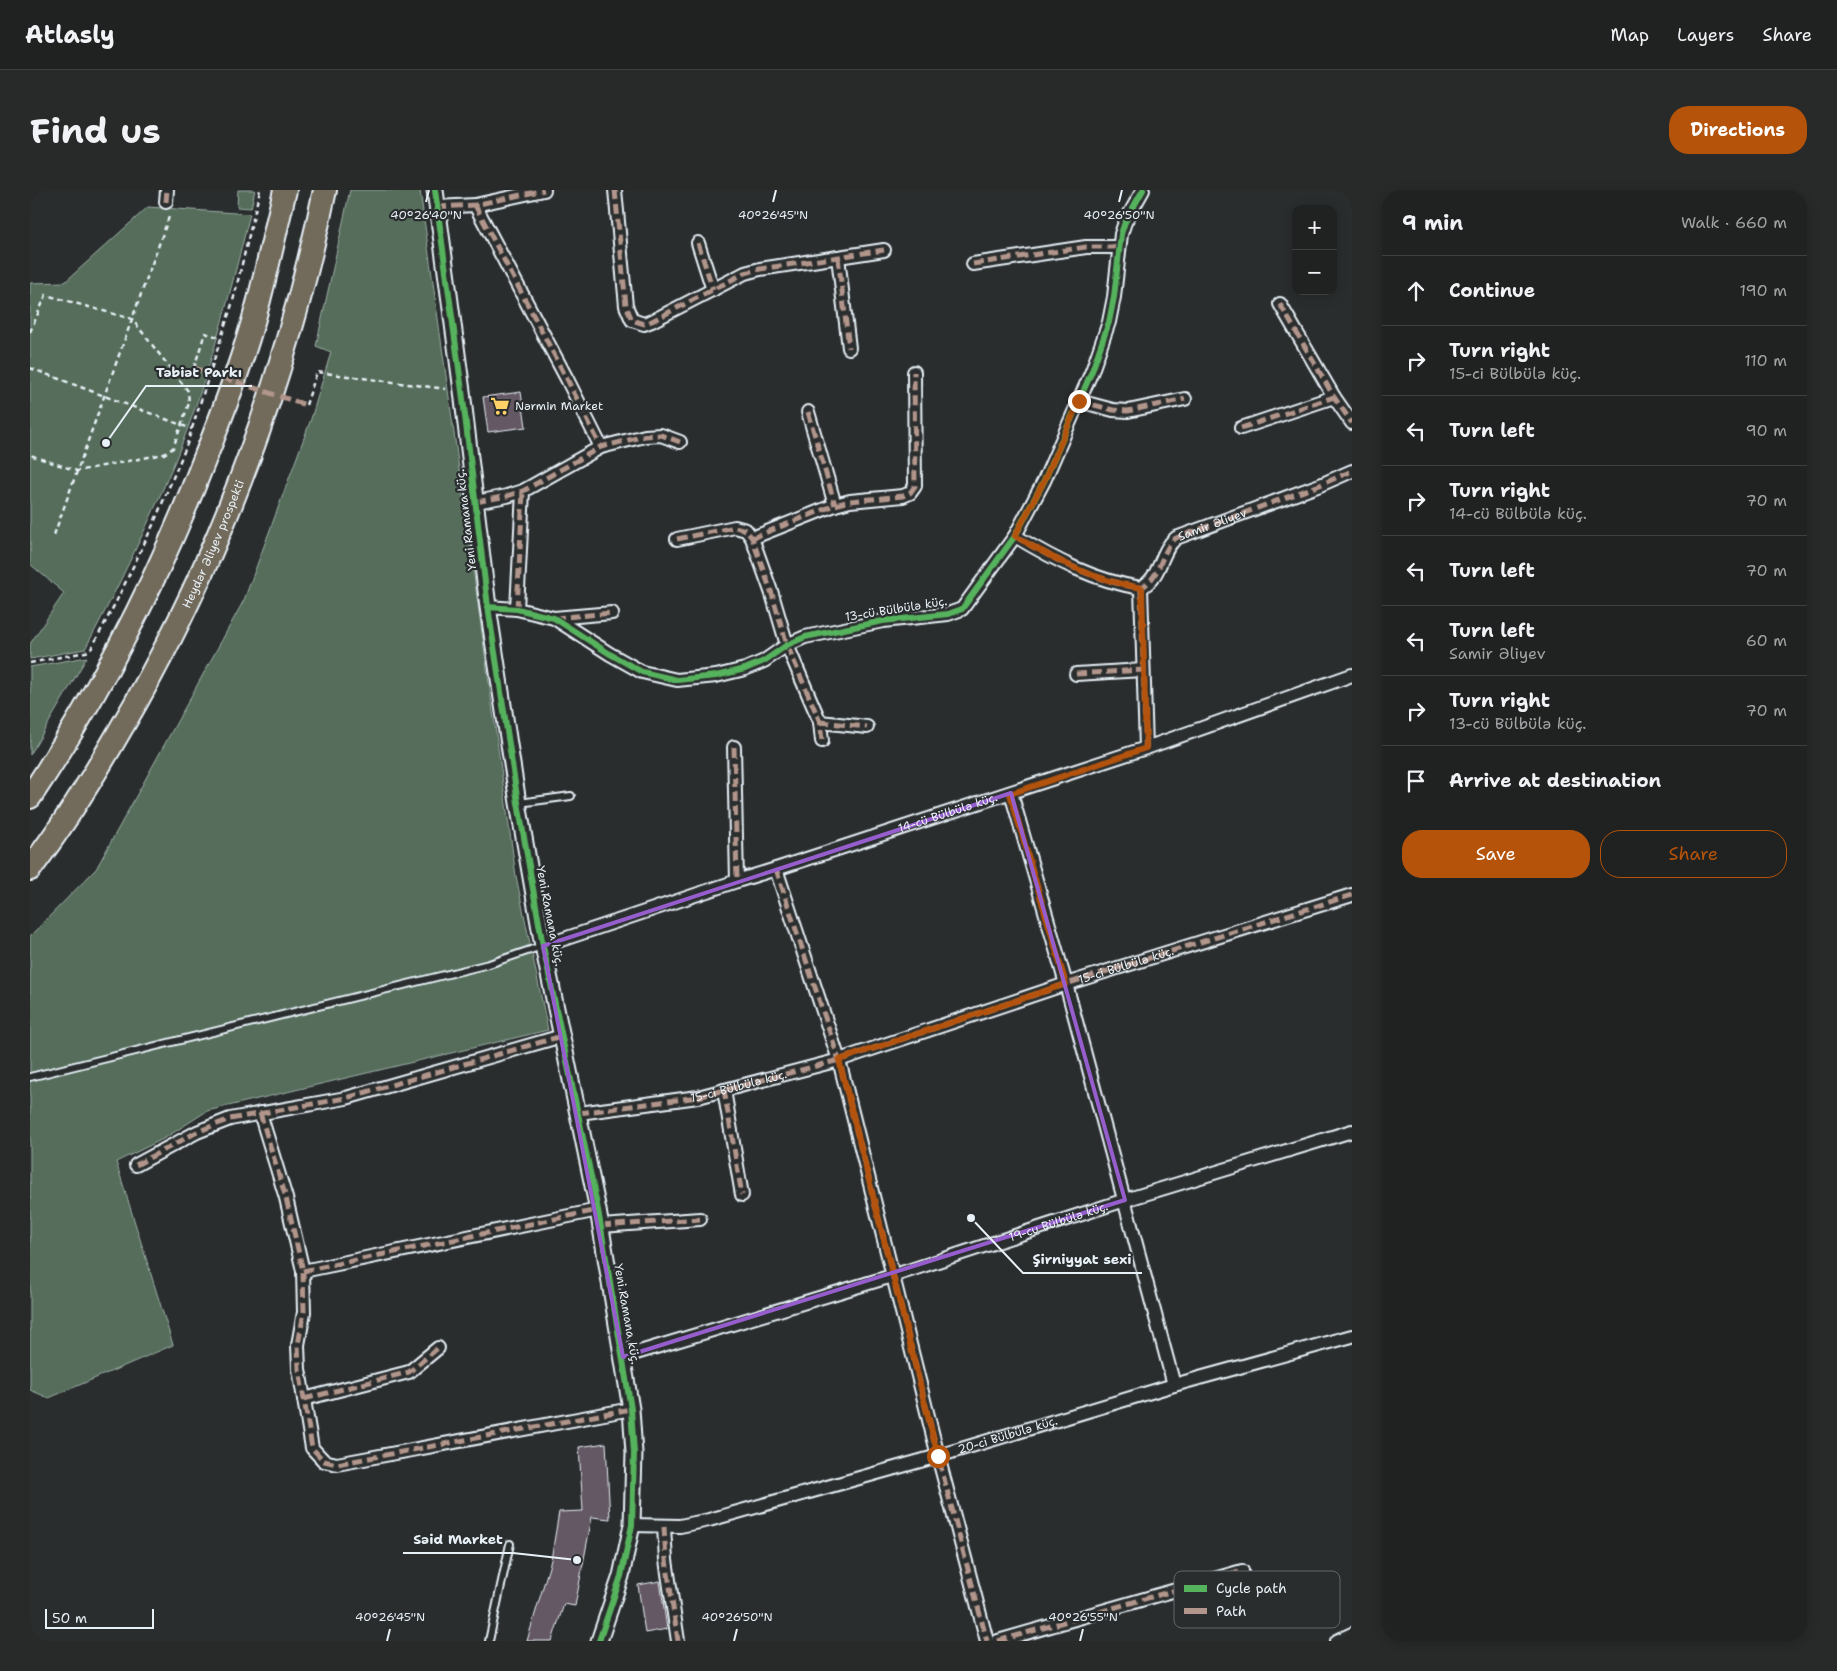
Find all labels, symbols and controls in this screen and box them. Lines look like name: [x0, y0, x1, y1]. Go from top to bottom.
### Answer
text: Atlasly: [25, 19, 115, 51]
text: Map: [1611, 23, 1649, 47]
text: Layers: [1677, 23, 1734, 47]
text: Share: [1762, 23, 1812, 47]
button: Directions: [1669, 106, 1807, 154]
text: Find us: [30, 107, 161, 154]
map controls: [1292, 205, 1337, 295]
button: +: [1292, 205, 1337, 250]
text: 40°26'40"N: [390, 207, 462, 223]
text: 40°26'45"N: [738, 207, 808, 223]
text: 40°26'50"N: [1083, 207, 1155, 223]
text: 9 min: [1402, 209, 1463, 237]
text: Walk · 660 m: [1681, 212, 1787, 233]
button: −: [1292, 250, 1337, 295]
icon: ahead: [1402, 277, 1430, 305]
text: Continue: [1449, 278, 1535, 303]
text: 190 m: [1740, 280, 1787, 301]
text: Turn right: [1449, 338, 1550, 363]
icon: right: [1402, 347, 1430, 375]
text: 110 m: [1744, 350, 1787, 371]
callout: Təbiət Parkı: [146, 357, 252, 386]
text: Təbiət Parkı: [156, 363, 242, 381]
text: 15-ci Bülbülə küç.: [1449, 363, 1581, 384]
route end: [1068, 390, 1091, 413]
supermarket icon: Nərmin Market: [489, 395, 511, 417]
place label: Nərmin Market: [515, 398, 603, 414]
icon: left: [1402, 417, 1430, 445]
text: Turn left: [1449, 418, 1535, 443]
text: 90 m: [1746, 420, 1787, 441]
street label: Yeni Ramana küç.: [452, 468, 480, 572]
street label: Heydər Əliyev prospekti: [178, 477, 248, 611]
text: Turn right: [1449, 478, 1550, 503]
icon: right: [1402, 487, 1430, 515]
text: 70 m: [1746, 490, 1787, 511]
text: 14-cü Bülbülə küç.: [1449, 503, 1587, 524]
street label: Samir Əliyev: [1176, 504, 1249, 545]
icon: left: [1402, 557, 1430, 585]
text: Turn left: [1449, 558, 1535, 583]
text: 70 m: [1746, 560, 1787, 581]
street label: 13-cü Bülbülə küç.: [844, 593, 948, 625]
text: Turn left: [1449, 618, 1535, 643]
icon: left: [1402, 627, 1430, 655]
text: 60 m: [1746, 630, 1787, 651]
text: Samir Əliyev: [1449, 643, 1546, 664]
text: Turn right: [1449, 688, 1550, 713]
icon: right: [1402, 697, 1430, 725]
text: 70 m: [1746, 700, 1787, 721]
text: 13-cü Bülbülə küç.: [1449, 713, 1586, 734]
icon: arrive: [1402, 767, 1430, 795]
text: Arrive at destination: [1449, 768, 1661, 793]
street label: 14-cü Bülbülə küç.: [896, 789, 999, 837]
button: Save: [1402, 830, 1590, 878]
button: Share: [1600, 830, 1787, 878]
street label: Yeni Ramana küç.: [532, 865, 568, 967]
street label: 15-ci Bülbülə küç.: [1076, 943, 1176, 988]
street label: 15-ci Bülbülə küç.: [689, 1066, 789, 1106]
street label: 19-cu Bülbülə küç.: [1007, 1198, 1110, 1245]
callout: Şirniyyat sexi: [1023, 1244, 1142, 1273]
text: Şirniyyat sexi: [1032, 1250, 1132, 1268]
street label: Yeni Ramana küç.: [610, 1262, 644, 1366]
street label: 20-ci Bülbülə küç.: [956, 1413, 1059, 1458]
route start: [927, 1445, 950, 1468]
callout: Səid Market: [403, 1524, 513, 1553]
text: Səid Market: [413, 1530, 503, 1548]
legend: [1174, 1571, 1340, 1628]
text: Cycle path: [1216, 1579, 1287, 1597]
text: Path: [1216, 1602, 1247, 1620]
scale bar: [45, 1606, 154, 1629]
text: 50 m: [52, 1609, 87, 1627]
text: 40°26'45"N: [355, 1609, 425, 1625]
text: 40°26'50"N: [701, 1609, 773, 1625]
text: 40°26'55"N: [1048, 1609, 1118, 1625]

